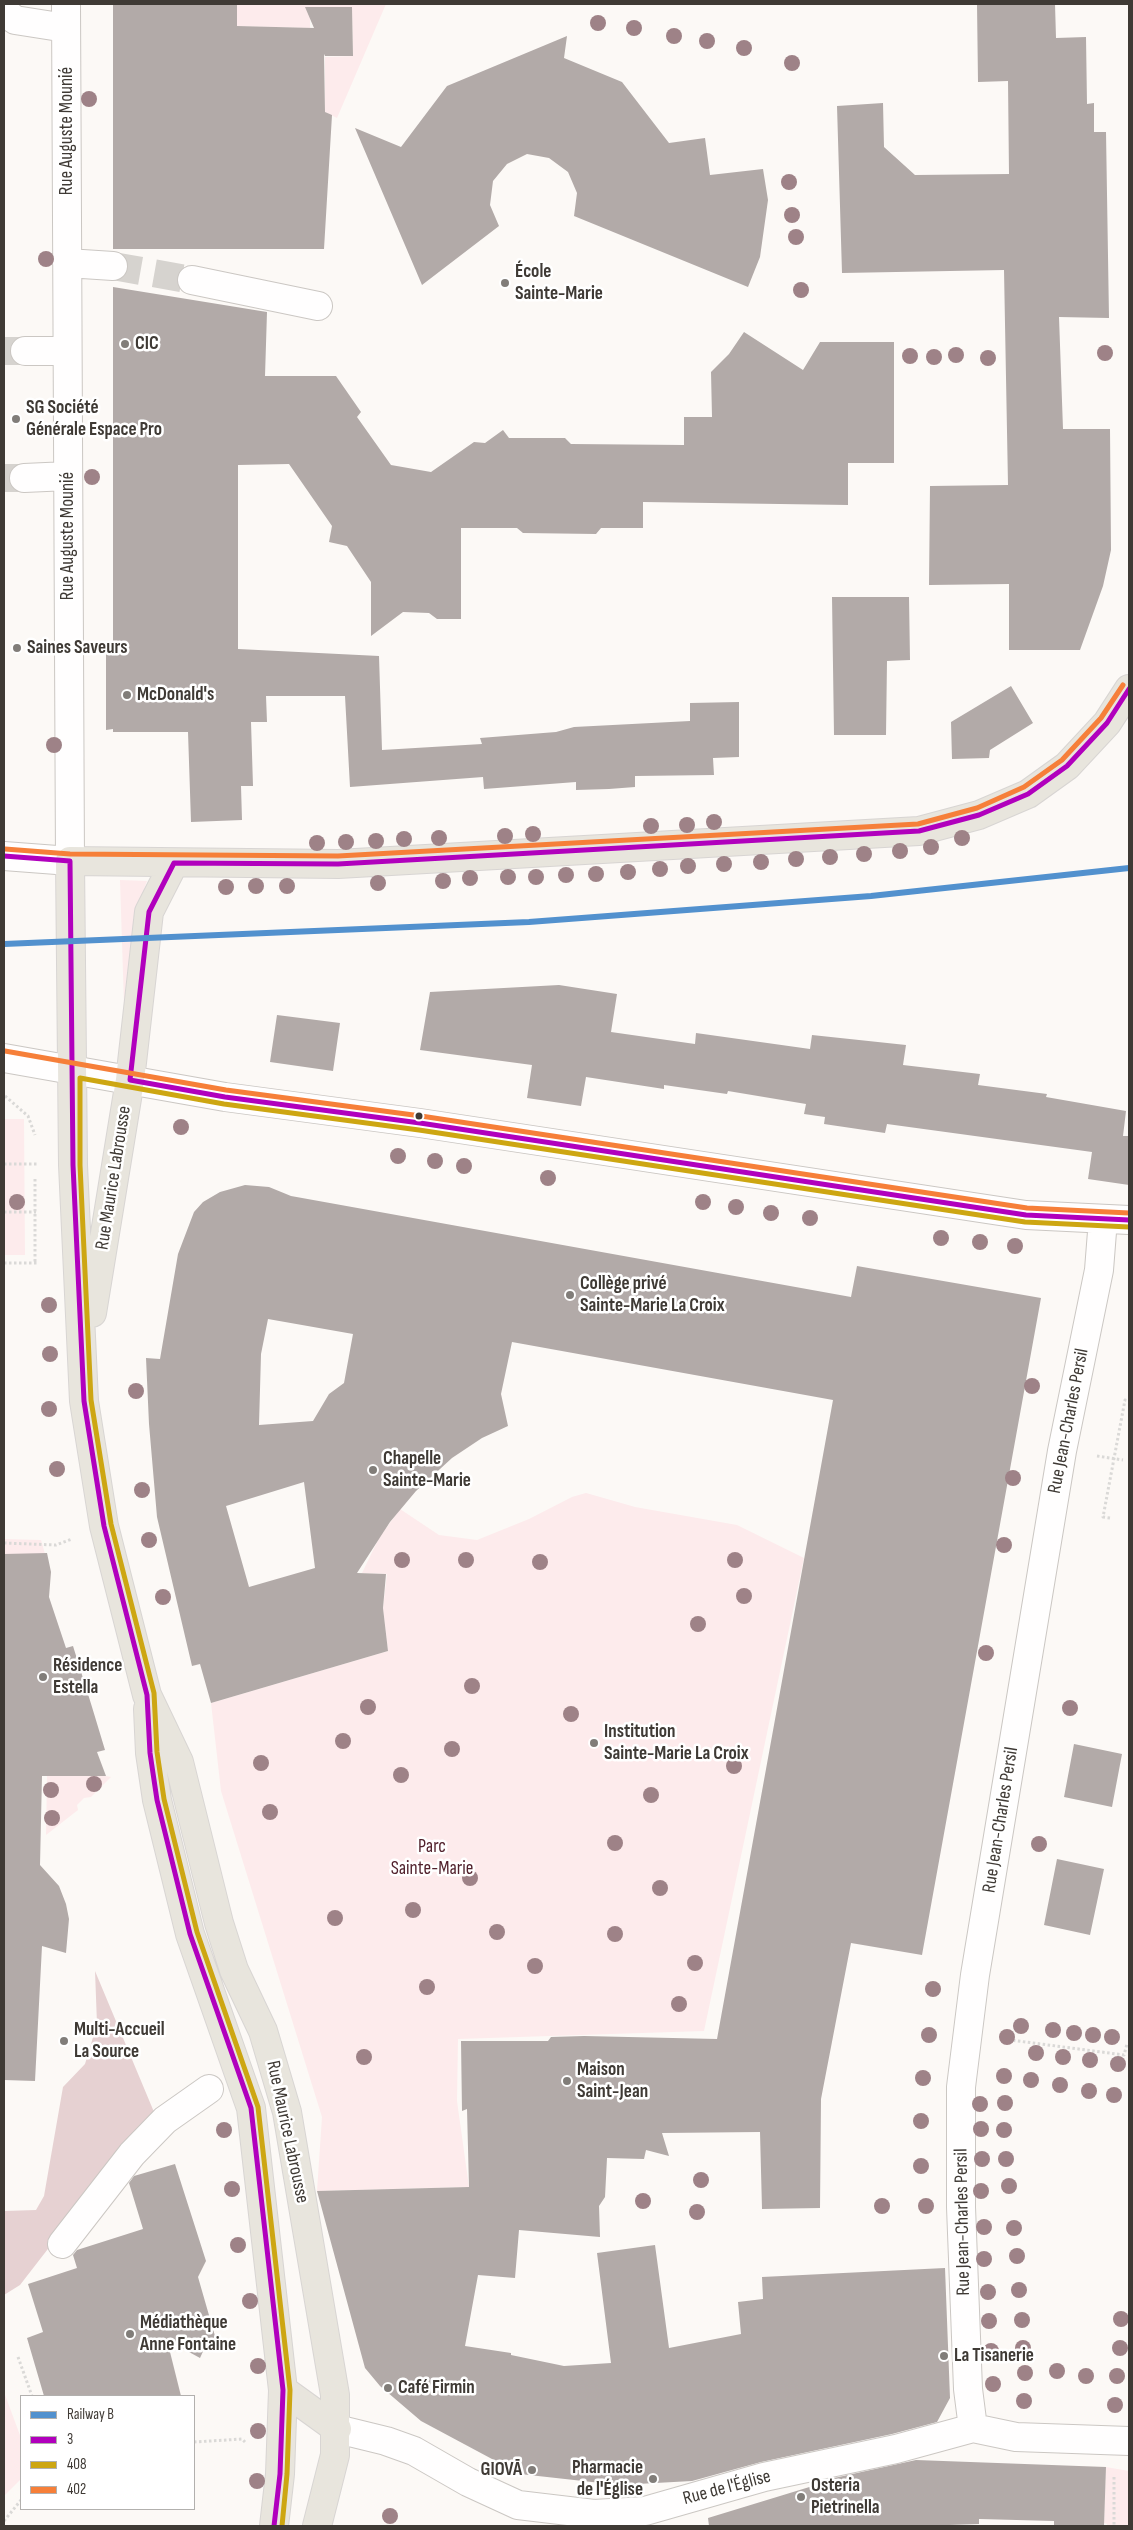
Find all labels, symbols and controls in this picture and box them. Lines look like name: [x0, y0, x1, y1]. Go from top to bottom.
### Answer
street label: Rue Auguste Mounié: [56, 67, 78, 195]
place label: École Sainte-Marie: [515, 261, 603, 305]
marker: École Sainte-Marie: [499, 277, 511, 289]
place label: CIC: [135, 333, 159, 355]
marker: CIC: [119, 338, 131, 350]
place label: SG Société Générale Espace Pro: [26, 397, 162, 441]
marker: SG Société Générale Espace Pro: [10, 413, 22, 425]
street label: Rue Auguste Mounié: [57, 472, 79, 600]
place label: Saines Saveurs: [27, 637, 127, 659]
marker: Saines Saveurs: [11, 642, 23, 654]
place label: McDonald's: [137, 684, 214, 706]
marker: McDonald's: [121, 689, 133, 701]
street label: Rue Maurice Labrousse: [91, 1104, 137, 1252]
unlabelled marker: [414, 1111, 424, 1121]
place label: Collège privé Sainte-Marie La Croix: [580, 1273, 725, 1317]
marker: Collège privé Sainte-Marie La Croix: [564, 1289, 576, 1301]
street label: Rue Jean-Charles Persil: [1044, 1347, 1094, 1495]
place label: Chapelle Sainte-Marie: [383, 1448, 471, 1492]
marker: Chapelle Sainte-Marie: [367, 1464, 379, 1476]
place label: Résidence Estella: [53, 1655, 122, 1699]
marker: Résidence Estella: [37, 1671, 49, 1683]
place label: Institution Sainte-Marie La Croix: [604, 1721, 749, 1765]
marker: Institution Sainte-Marie La Croix: [588, 1737, 600, 1749]
street label: Rue Jean-Charles Persil: [978, 1746, 1024, 1894]
park label: Parc Sainte-Marie: [391, 1836, 473, 1880]
place label: Multi-Accueil La Source: [74, 2019, 165, 2063]
marker: Multi-Accueil La Source: [58, 2035, 70, 2047]
street label: Rue Maurice Labrousse: [261, 2059, 313, 2205]
place label: Maison Saint-Jean: [577, 2059, 648, 2103]
marker: Maison Saint-Jean: [561, 2075, 573, 2087]
street label: Rue Jean-Charles Persil: [950, 2148, 976, 2296]
place label: Médiathèque Anne Fontaine: [140, 2312, 236, 2356]
marker: Médiathèque Anne Fontaine: [124, 2328, 136, 2340]
place label: La Tisanerie: [954, 2345, 1034, 2367]
marker: La Tisanerie: [938, 2350, 950, 2362]
place label: Café Firmin: [398, 2377, 475, 2399]
marker: Café Firmin: [382, 2382, 394, 2394]
legend: [20, 2395, 195, 2510]
text: Railway B: [67, 2405, 114, 2424]
text: 3: [67, 2430, 73, 2449]
text: 408: [67, 2455, 87, 2474]
place label: Pharmacie de l'Église: [572, 2457, 643, 2501]
place label: GIOVĀ: [480, 2459, 522, 2481]
marker: GIOVĀ: [526, 2464, 538, 2476]
street label: Rue de l'Église: [681, 2465, 773, 2511]
marker: Pharmacie de l'Église: [647, 2473, 659, 2485]
place label: Osteria Pietrinella: [811, 2475, 880, 2519]
text: 402: [67, 2480, 86, 2499]
marker: Osteria Pietrinella: [795, 2491, 807, 2503]

